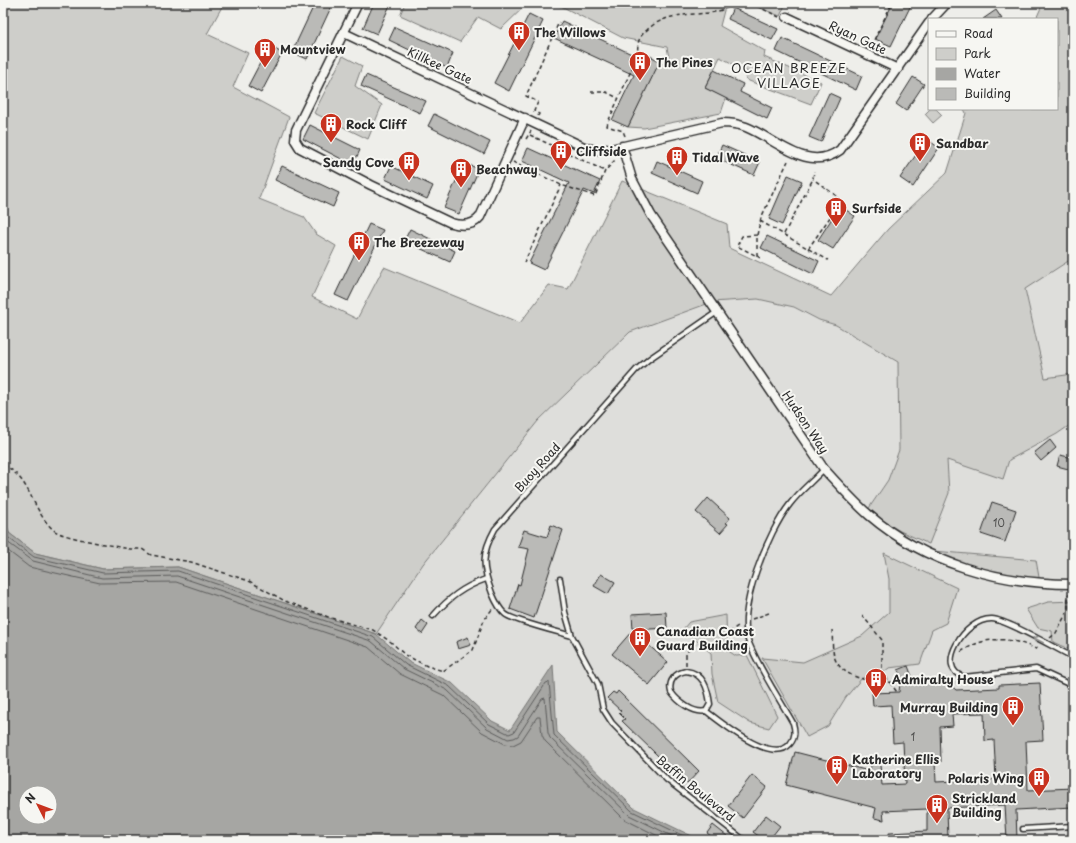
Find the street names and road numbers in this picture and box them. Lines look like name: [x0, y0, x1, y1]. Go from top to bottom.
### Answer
street label: Ryan Gate: [826, 16, 890, 58]
street label: Killkee Gate: [405, 42, 475, 88]
street label: Hudson Way: [778, 387, 834, 457]
street label: Buoy Road: [510, 438, 564, 496]
street label: Baffin Boulevard: [653, 750, 740, 826]

